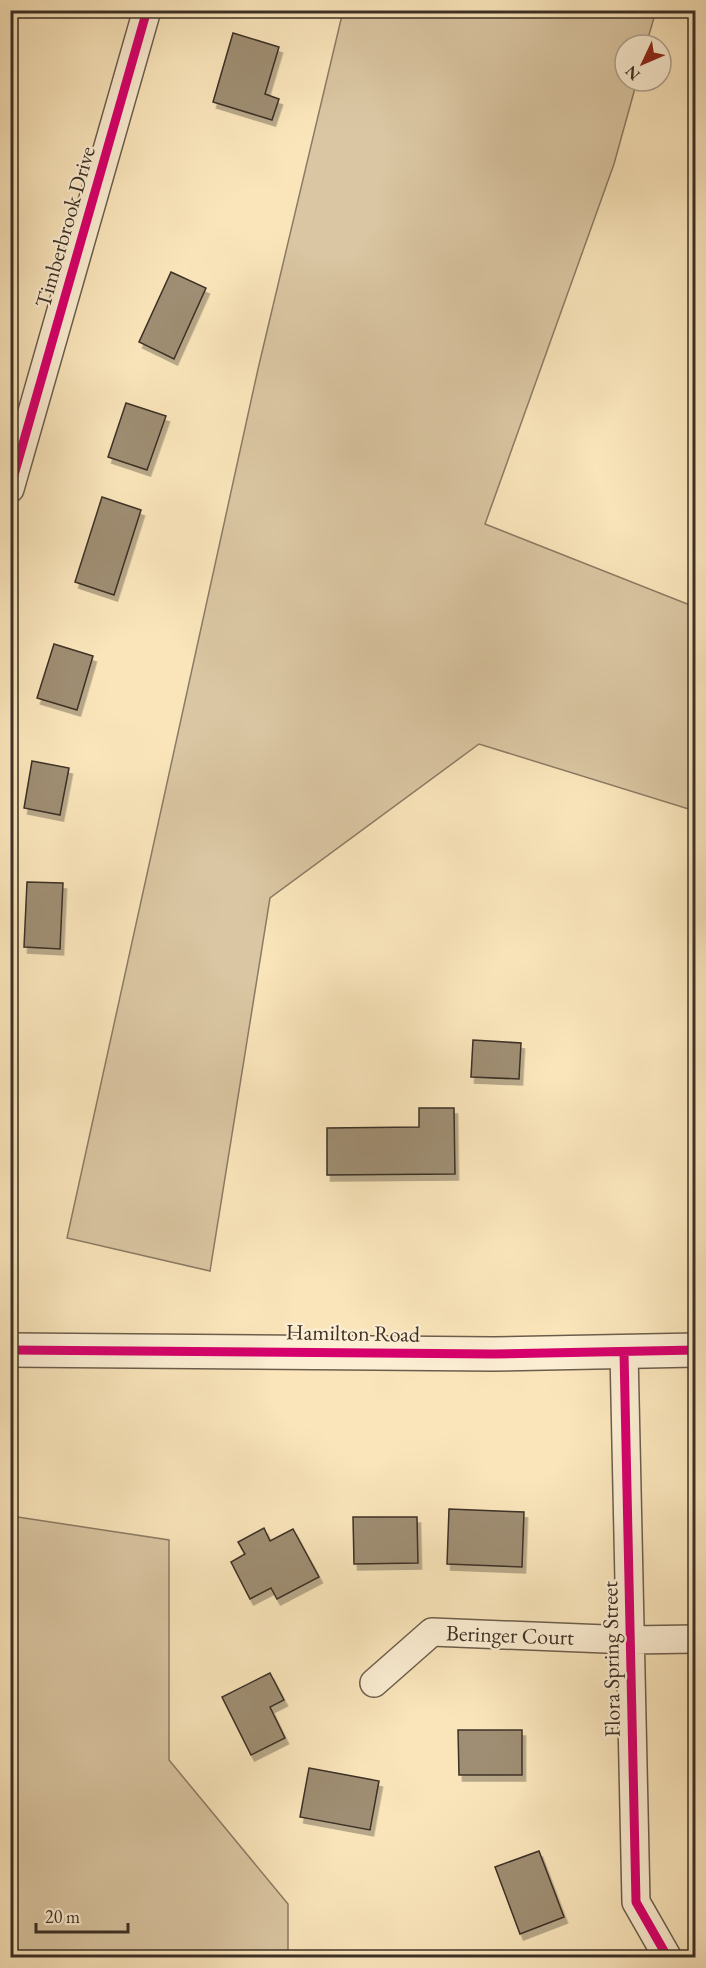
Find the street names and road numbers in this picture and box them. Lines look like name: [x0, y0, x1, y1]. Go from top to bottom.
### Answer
street label: Timberbrook Drive: [28, 143, 102, 311]
street label: Hamilton Road: [286, 1317, 421, 1349]
street label: Flora Spring Street: [595, 1581, 627, 1737]
street label: Beringer Court: [445, 1618, 575, 1652]

